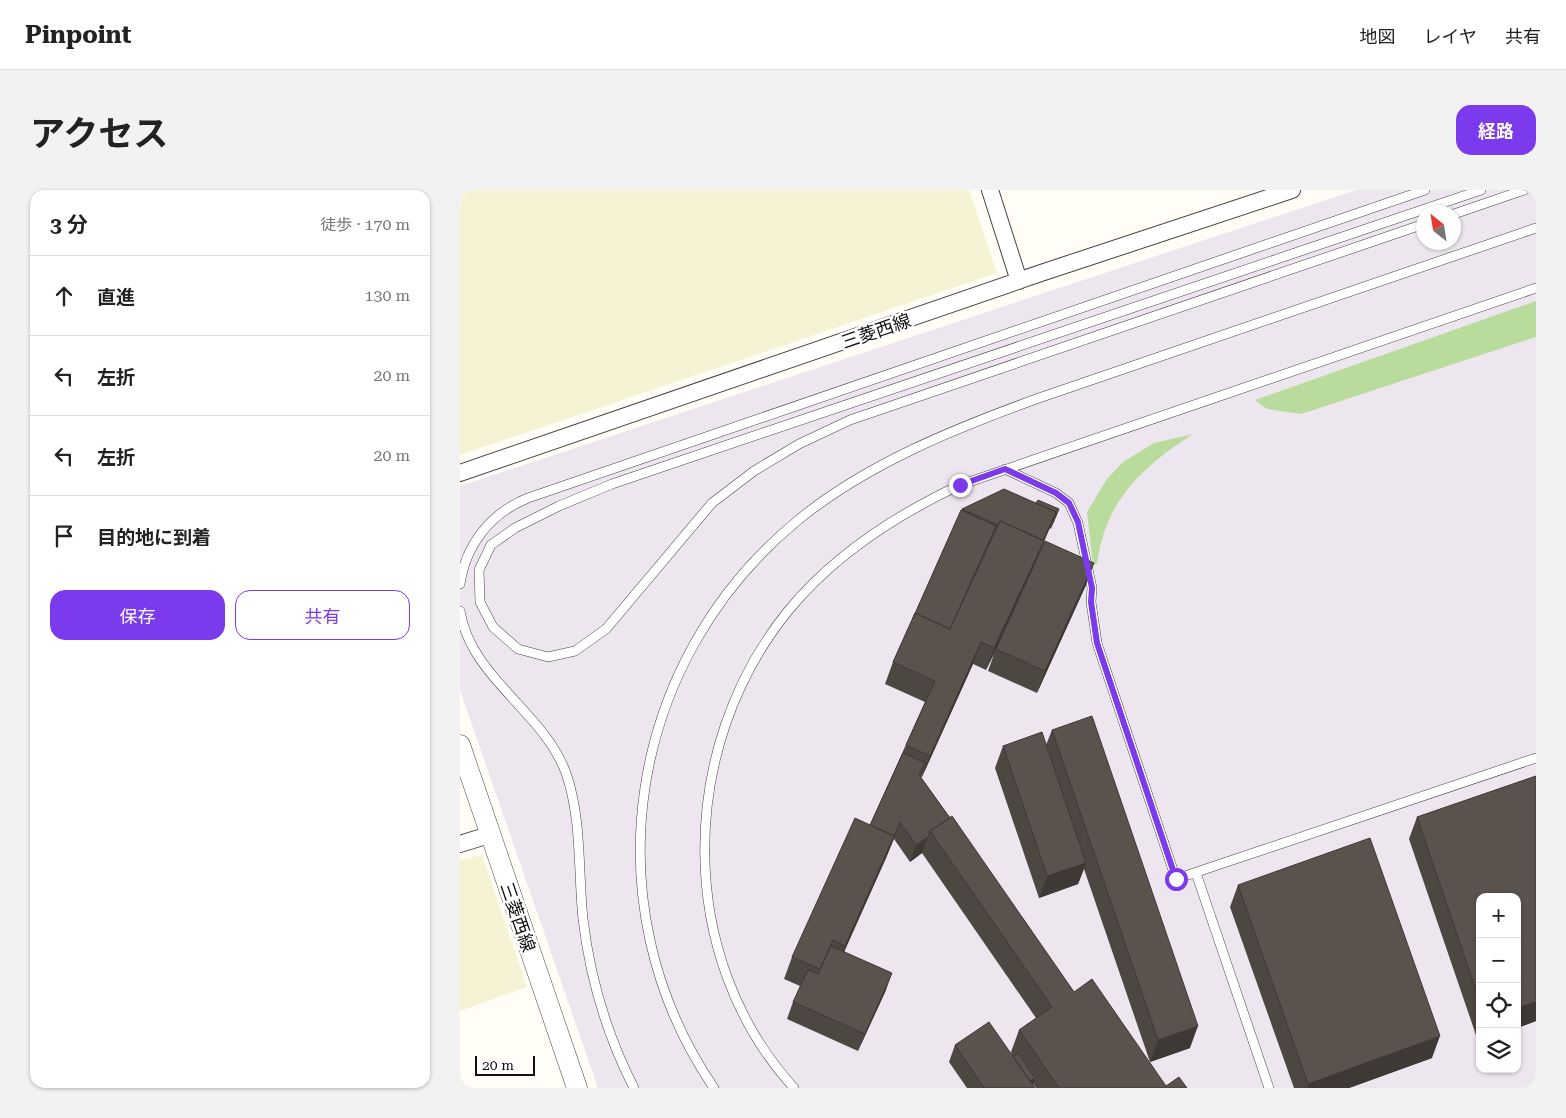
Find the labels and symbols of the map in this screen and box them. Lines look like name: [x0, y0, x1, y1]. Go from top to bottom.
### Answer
north arrow: [1416, 205, 1461, 250]
street label: 三菱西線: [839, 309, 913, 353]
route end: [949, 474, 972, 497]
route start: [1165, 868, 1188, 891]
street label: 三菱西線: [496, 880, 540, 954]
scale bar: [475, 1053, 535, 1076]

